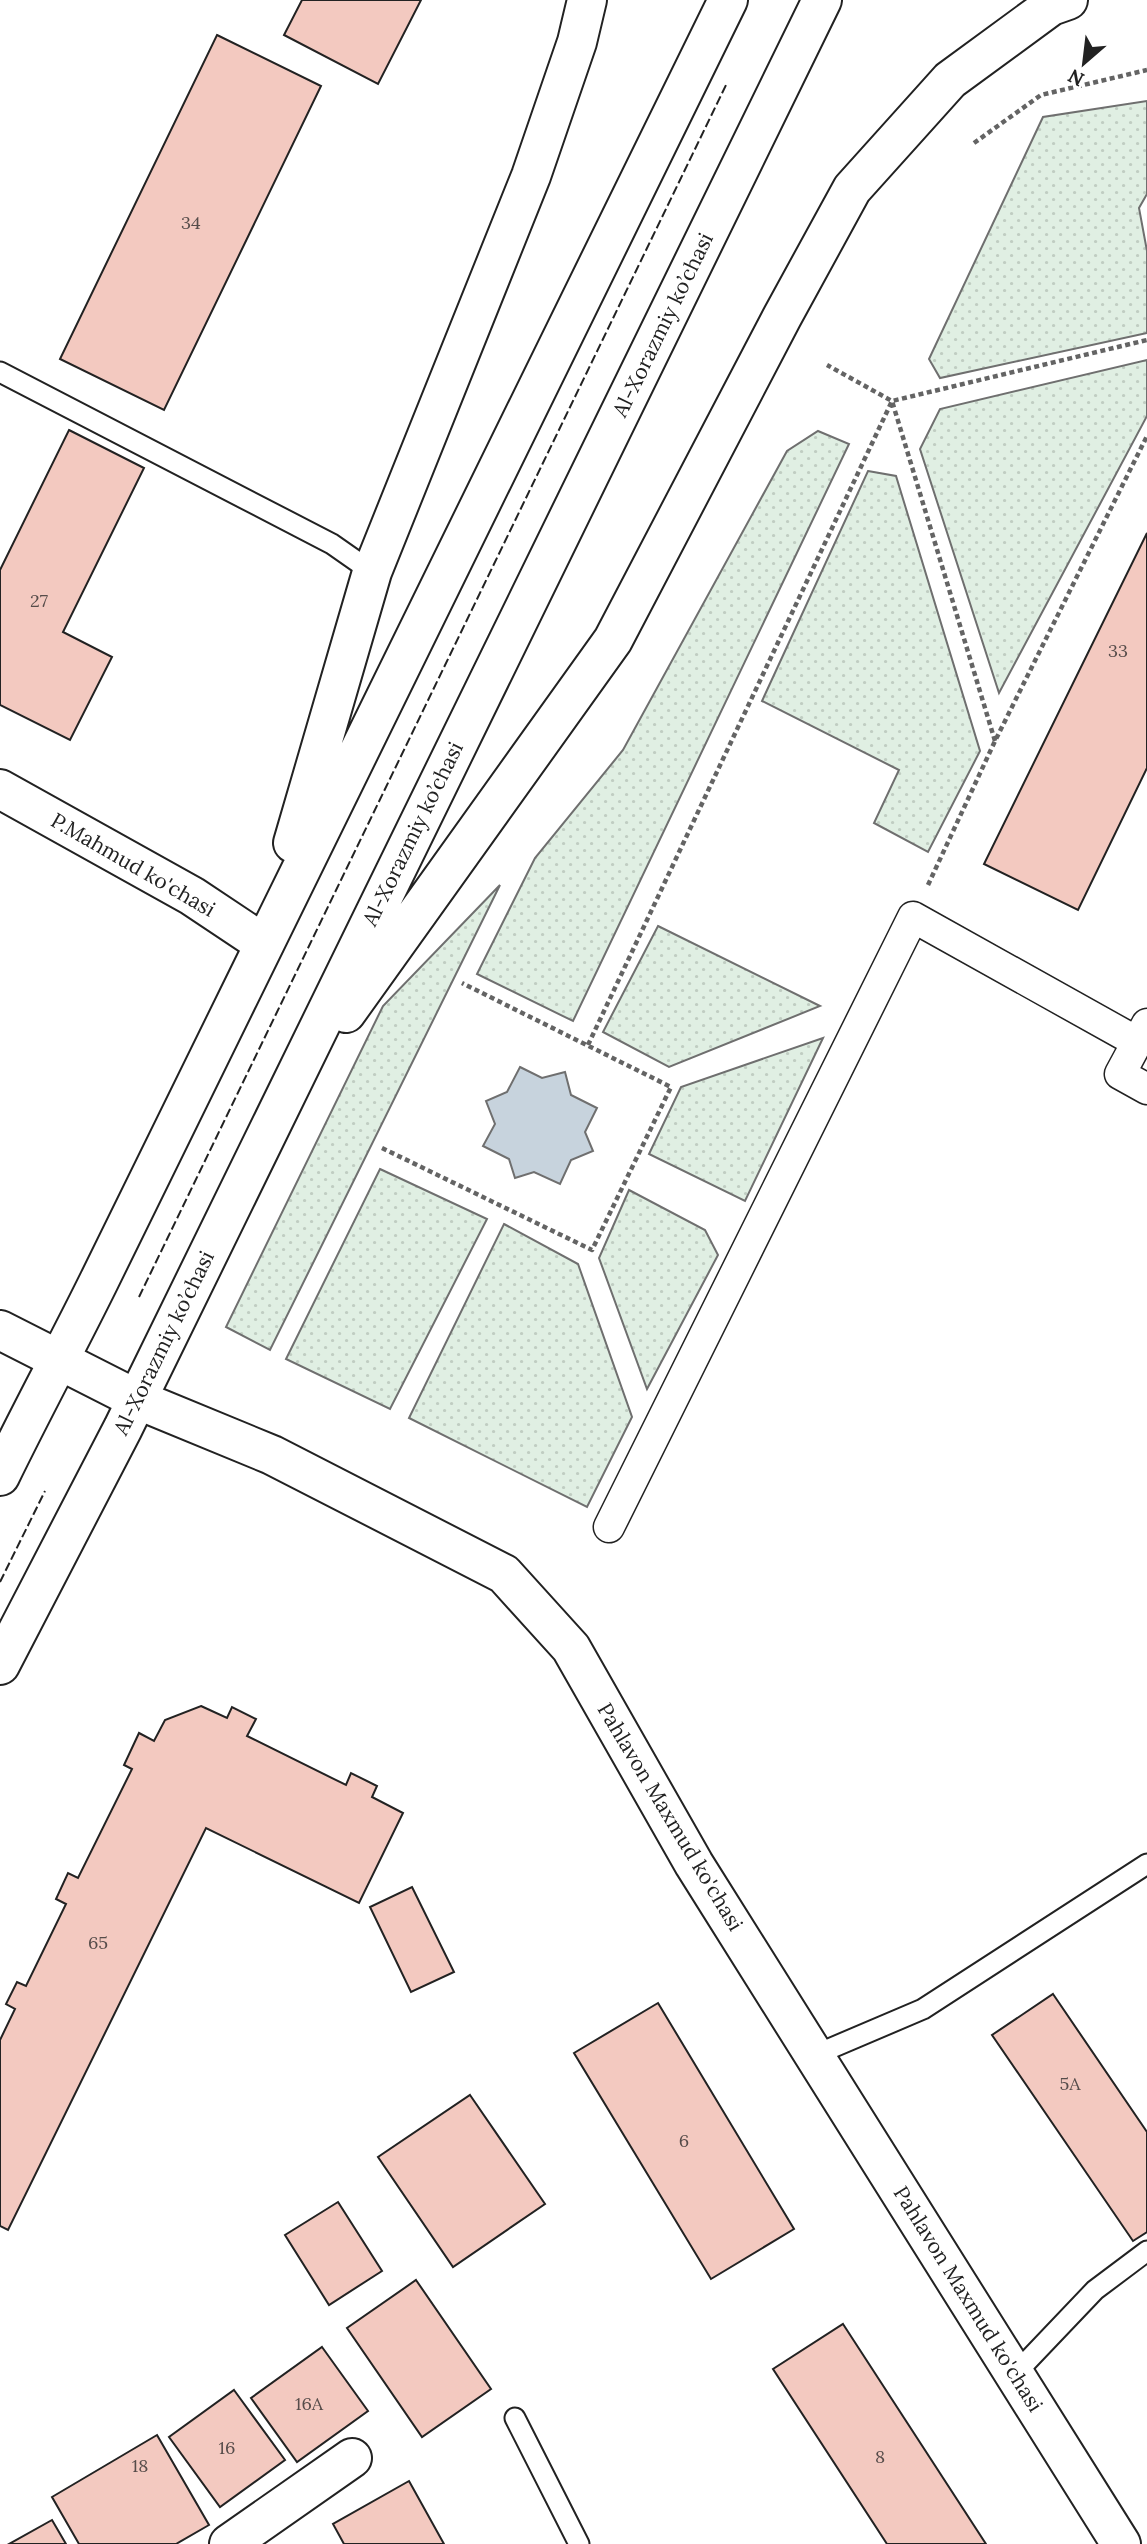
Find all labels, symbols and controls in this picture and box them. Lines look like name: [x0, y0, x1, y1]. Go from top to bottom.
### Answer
north arrow: [1049, 28, 1119, 98]
text: N: [1064, 64, 1088, 92]
house number: 34: [181, 211, 201, 234]
street label: Al-Xorazmiy ko’chasi: [606, 228, 719, 422]
house number: 27: [30, 589, 48, 612]
house number: 33: [1108, 639, 1128, 662]
street label: Al-Xorazmiy ko’chasi: [356, 737, 469, 931]
street label: P.Mahmud ko'chasi: [46, 806, 220, 923]
street label: Al-Xorazmiy ko’chasi: [107, 1246, 220, 1440]
street label: Pahlavon Maxmud ko'chasi: [592, 1698, 749, 1936]
house number: 65: [88, 1931, 108, 1954]
house number: 5A: [1059, 2072, 1081, 2095]
house number: 6: [679, 2129, 689, 2152]
street label: Pahlavon Maxmud ko'chasi: [888, 2181, 1049, 2417]
house number: 16A: [295, 2392, 324, 2415]
house number: 16: [219, 2436, 235, 2459]
house number: 8: [875, 2445, 885, 2468]
house number: 18: [132, 2454, 148, 2477]

